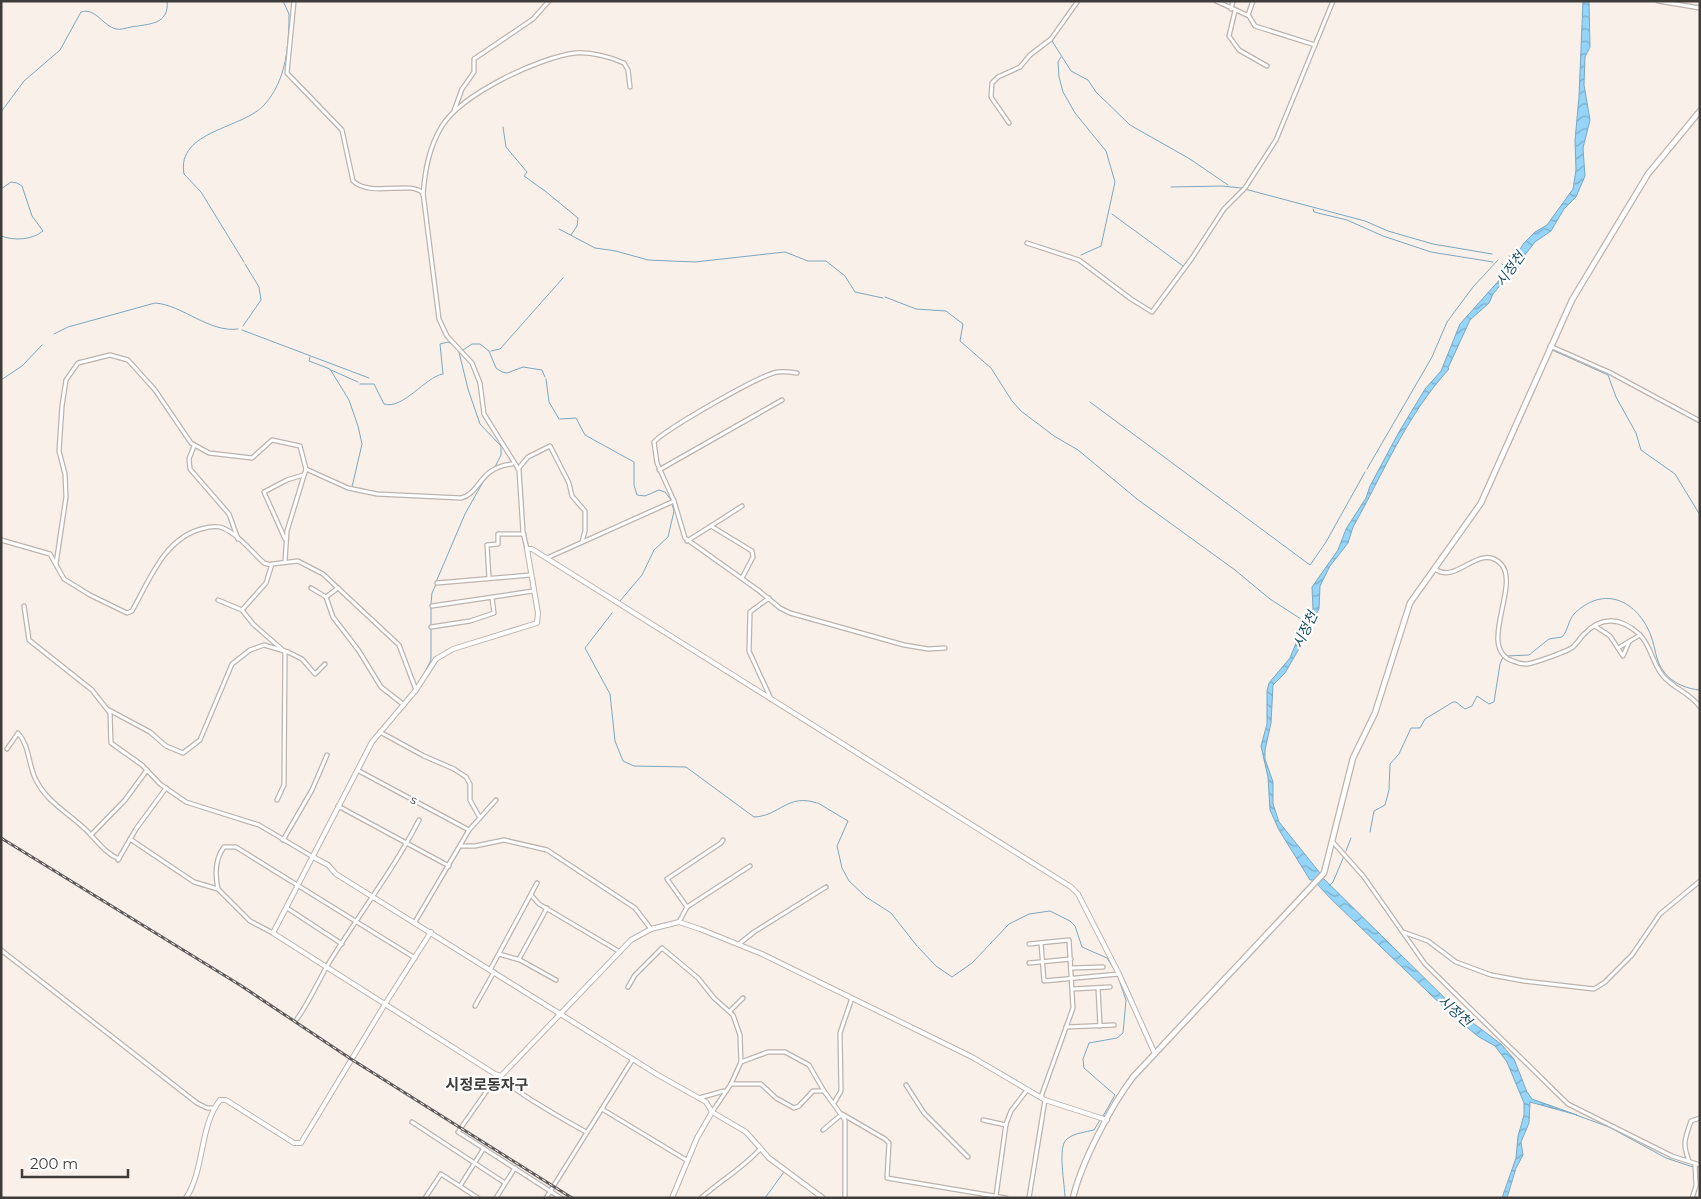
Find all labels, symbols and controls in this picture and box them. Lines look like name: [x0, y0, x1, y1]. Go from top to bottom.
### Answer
water label: 시정천: [1491, 247, 1529, 290]
water label: 시정천: [1289, 608, 1322, 651]
street label: s: [408, 792, 420, 808]
water label: 시정천: [1435, 992, 1476, 1031]
district label: 시정로동자구: [446, 1075, 529, 1094]
scale bar: [22, 1146, 129, 1178]
text: 200 m: [30, 1154, 78, 1173]

